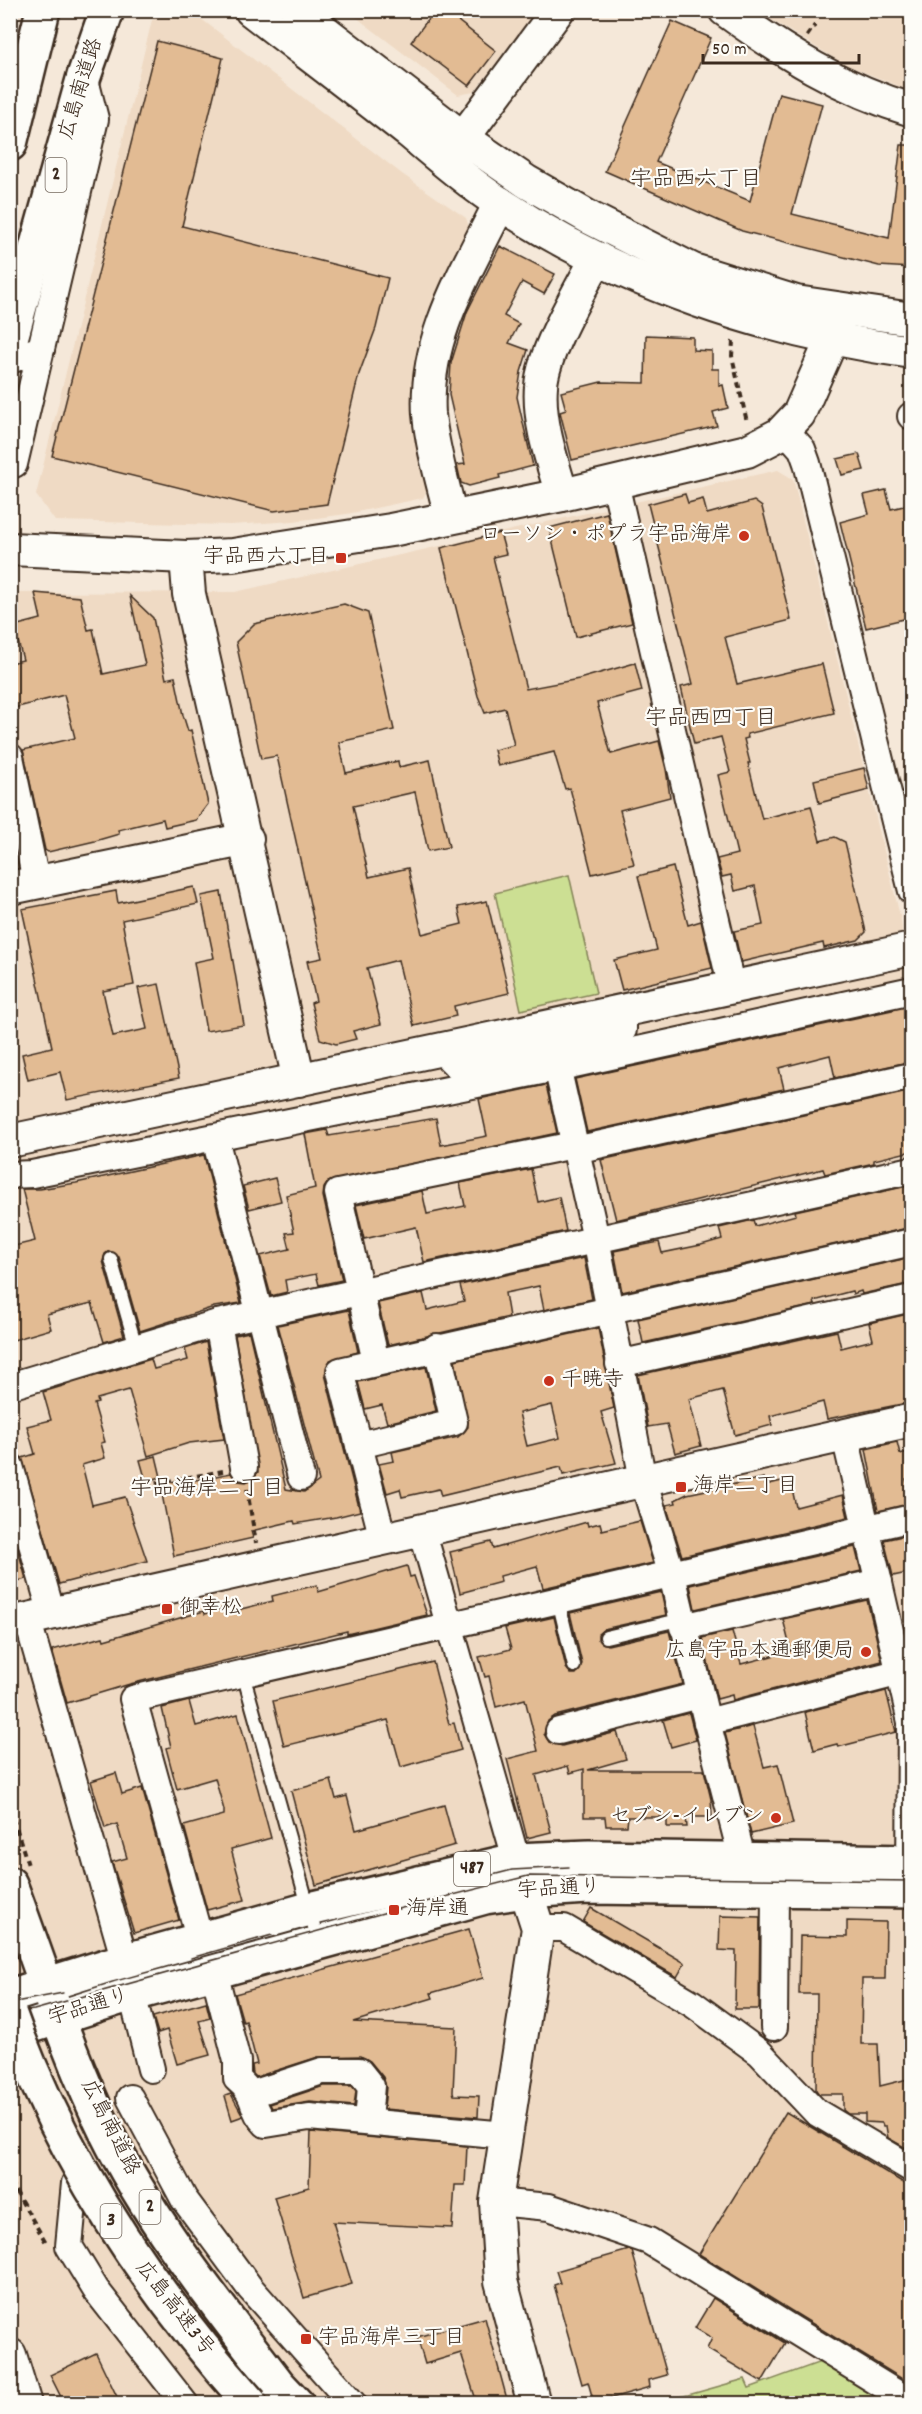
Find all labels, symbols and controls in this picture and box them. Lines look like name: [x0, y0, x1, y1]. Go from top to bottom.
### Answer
scale bar: [703, 27, 859, 65]
street label: 広島南道路: [52, 34, 112, 144]
text: 50 m: [712, 38, 747, 63]
road number: 2: [46, 158, 66, 192]
district label: 宇品西六丁目: [630, 165, 762, 196]
place label: ローソン・ポプラ宇品海岸: [480, 521, 732, 551]
marker: ローソン・ポプラ宇品海岸: [737, 529, 751, 543]
place label: 宇品西六丁目: [203, 543, 329, 573]
marker: 宇品西六丁目: [334, 551, 348, 565]
district label: 宇品西四丁目: [645, 704, 777, 735]
place label: 千暁寺: [561, 1366, 624, 1396]
marker: 千暁寺: [542, 1374, 556, 1388]
place label: 海岸二丁目: [693, 1472, 798, 1502]
district label: 宇品海岸二丁目: [130, 1474, 284, 1505]
marker: 海岸二丁目: [674, 1480, 688, 1494]
place label: 御幸松: [179, 1594, 242, 1624]
marker: 御幸松: [160, 1602, 174, 1616]
place label: 広島宇品本通郵便局: [665, 1637, 854, 1667]
marker: 広島宇品本通郵便局: [859, 1645, 873, 1659]
place label: セブン-イレブン: [610, 1803, 764, 1833]
marker: セブン-イレブン: [769, 1811, 783, 1825]
road number: 487: [454, 1852, 490, 1886]
street label: 宇品通り: [516, 1873, 602, 1907]
place label: 海岸通: [406, 1895, 469, 1925]
marker: 海岸通: [387, 1903, 401, 1917]
street label: 宇品通り: [44, 1981, 134, 2035]
street label: 広島南道路: [72, 2074, 146, 2182]
road number: 2: [140, 2190, 160, 2224]
road number: 3: [100, 2204, 122, 2238]
street label: 広島高速3号: [127, 2255, 221, 2363]
place label: 宇品海岸三丁目: [318, 2324, 465, 2354]
marker: 宇品海岸三丁目: [299, 2332, 313, 2346]

